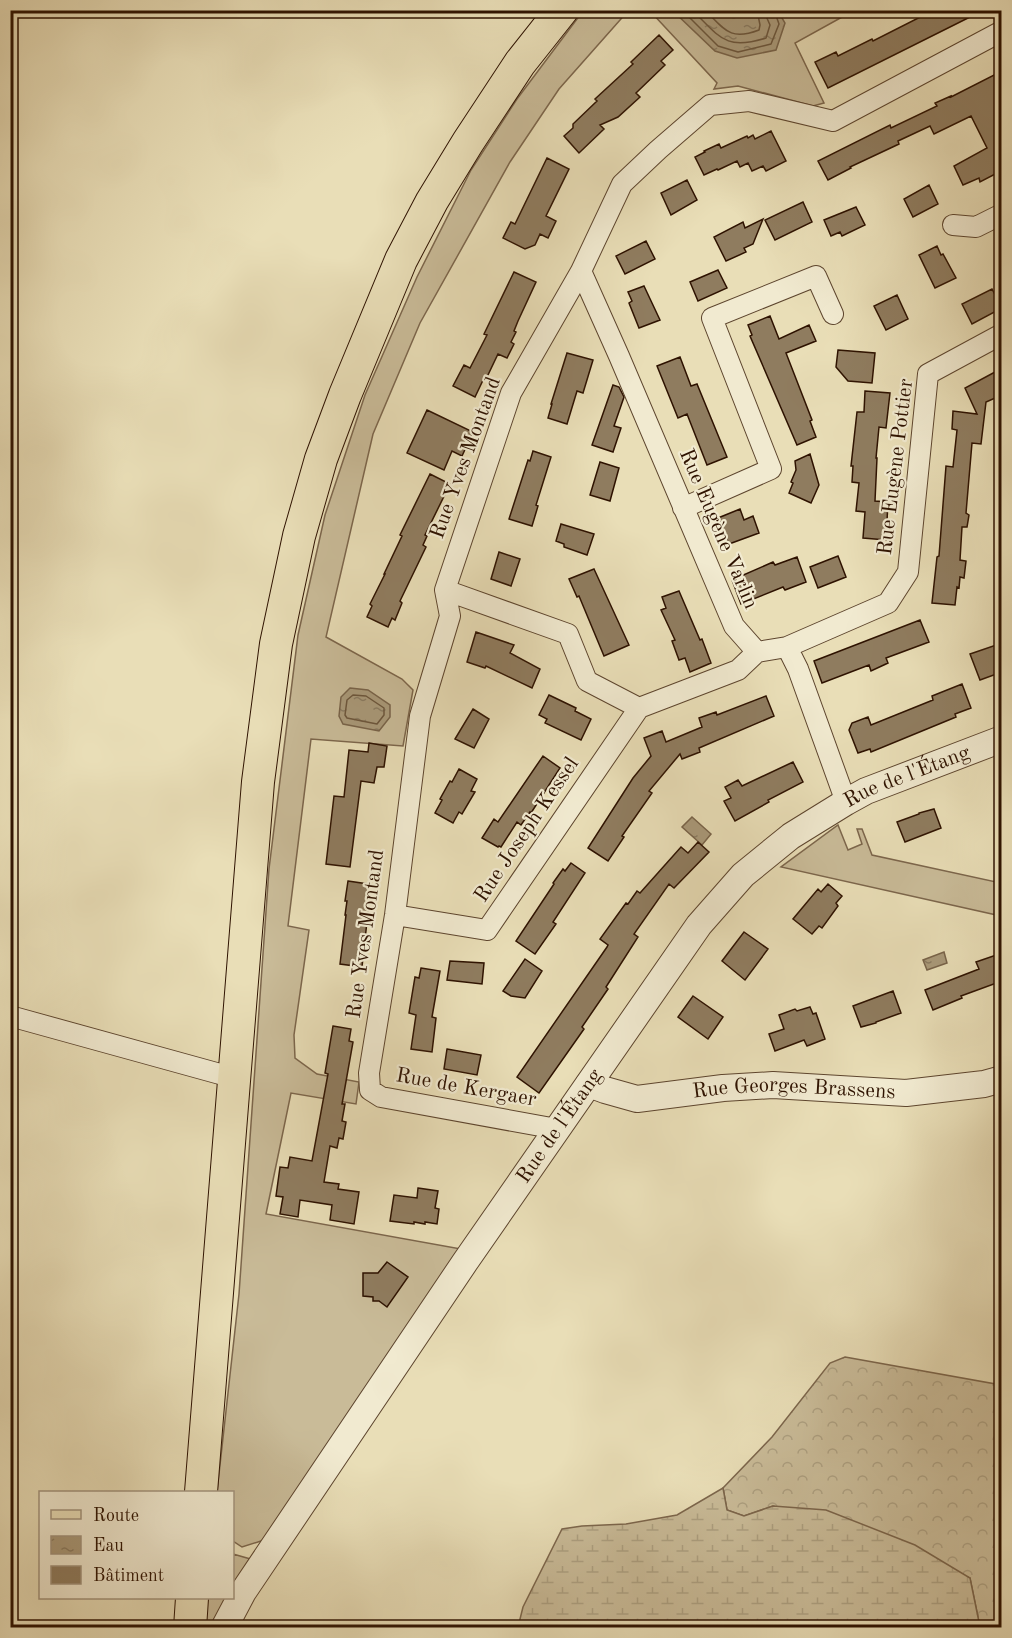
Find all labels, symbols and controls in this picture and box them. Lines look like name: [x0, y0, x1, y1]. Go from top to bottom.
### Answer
street label: Rue Yves Montand: [427, 374, 505, 542]
street label: Rue Eugène Pottier: [875, 377, 917, 556]
street label: Rue Eugène Varlin: [675, 446, 761, 612]
street label: Rue de l'Étang: [840, 742, 973, 812]
street label: Rue Joseph Kessel: [471, 754, 583, 906]
street label: Rue Yves Montand: [344, 848, 388, 1020]
street label: Rue de l'Étang: [513, 1064, 607, 1187]
street label: Rue de Kergaer: [394, 1065, 538, 1111]
street label: Rue Georges Brassens: [691, 1074, 896, 1103]
legend: [39, 1491, 234, 1599]
text: Route: [93, 1507, 139, 1525]
text: Eau: [93, 1537, 124, 1555]
text: Bâtiment: [93, 1567, 164, 1585]

